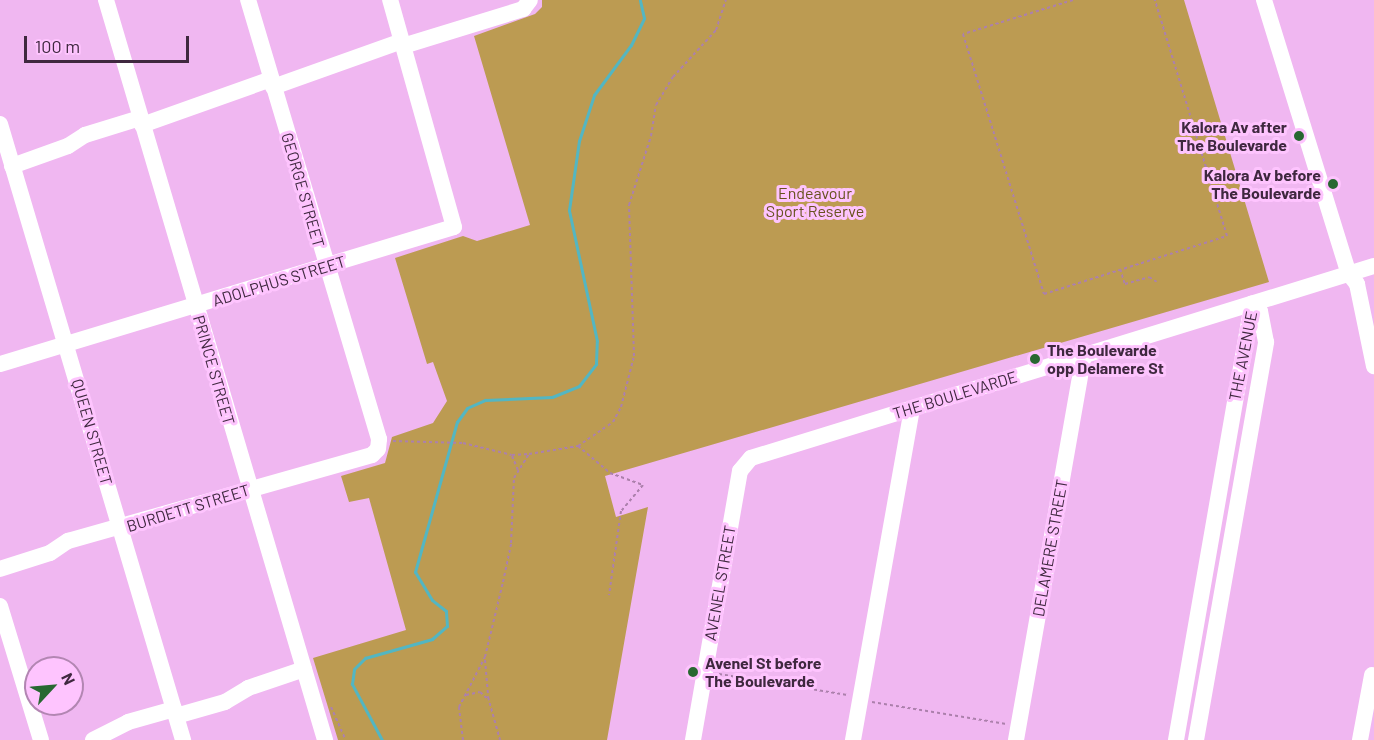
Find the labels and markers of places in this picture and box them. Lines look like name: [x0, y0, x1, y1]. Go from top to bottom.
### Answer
place label: Kalora Av after The Boulevarde: [1177, 117, 1287, 155]
marker: Kalora Av after The Boulevarde: [1292, 129, 1306, 143]
place label: Kalora Av before The Boulevarde: [1204, 165, 1321, 203]
marker: Kalora Av before The Boulevarde: [1326, 177, 1340, 191]
place label: The Boulevarde opp Delamere St: [1047, 340, 1164, 378]
marker: The Boulevarde opp Delamere St: [1028, 352, 1042, 366]
place label: Avenel St before The Boulevarde: [705, 653, 822, 691]
marker: Avenel St before The Boulevarde: [686, 665, 700, 679]

